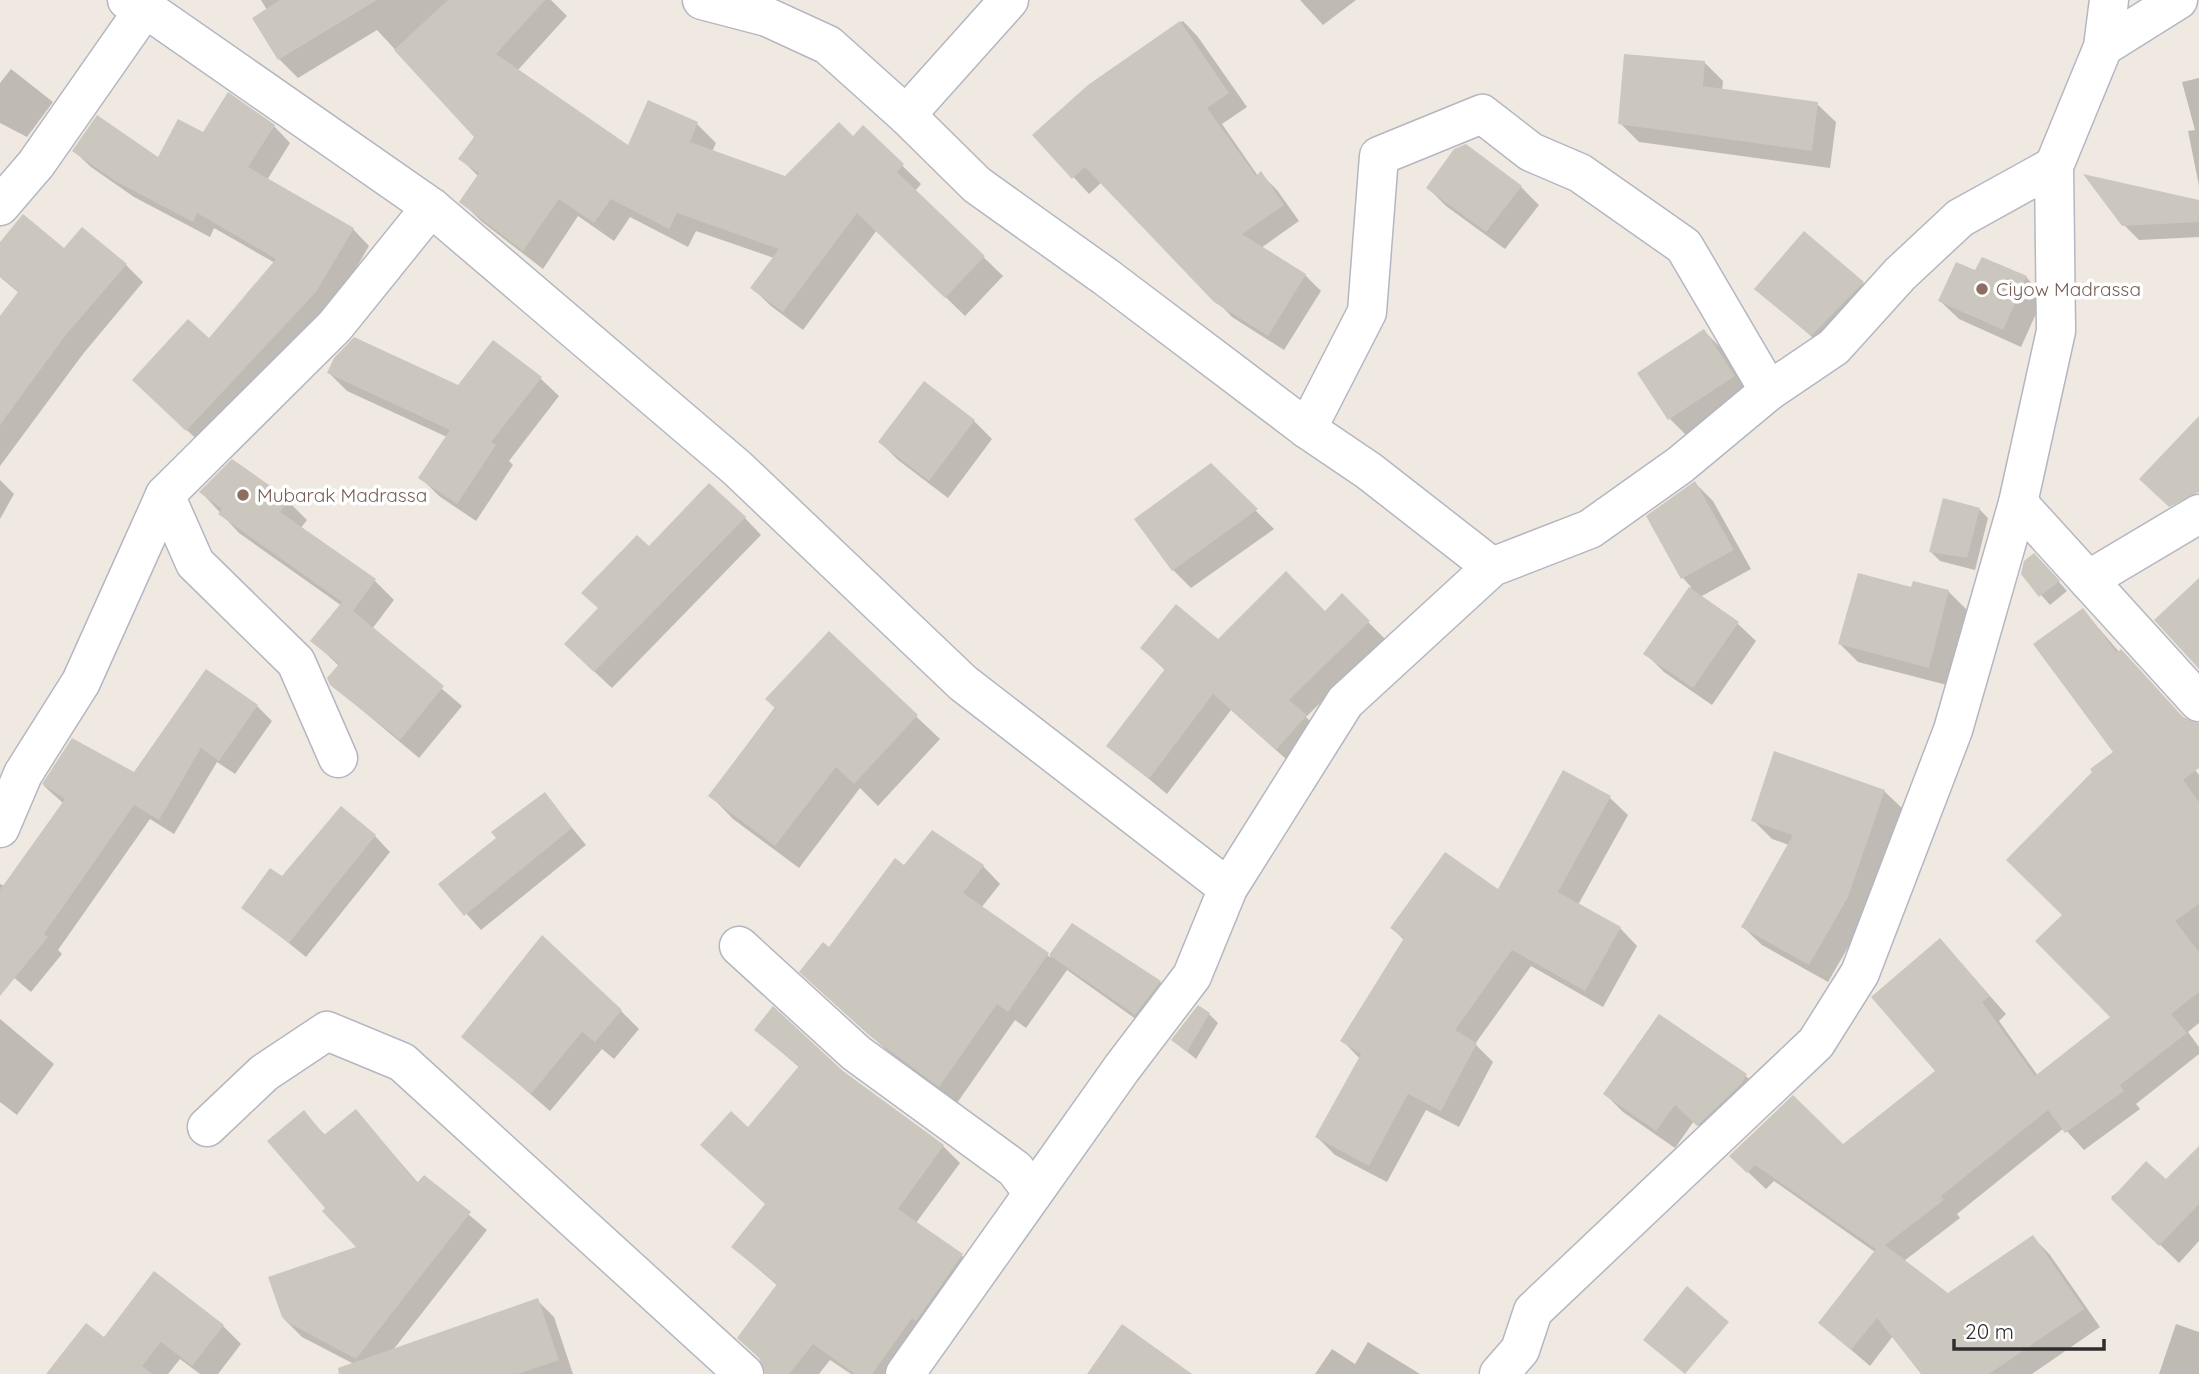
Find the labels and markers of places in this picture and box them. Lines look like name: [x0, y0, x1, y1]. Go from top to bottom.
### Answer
place label: Ciyow Madrassa: [1996, 277, 2141, 301]
marker: Ciyow Madrassa: [1974, 281, 1990, 297]
place label: Mubarak Madrassa: [257, 483, 427, 507]
marker: Mubarak Madrassa: [235, 487, 251, 503]

